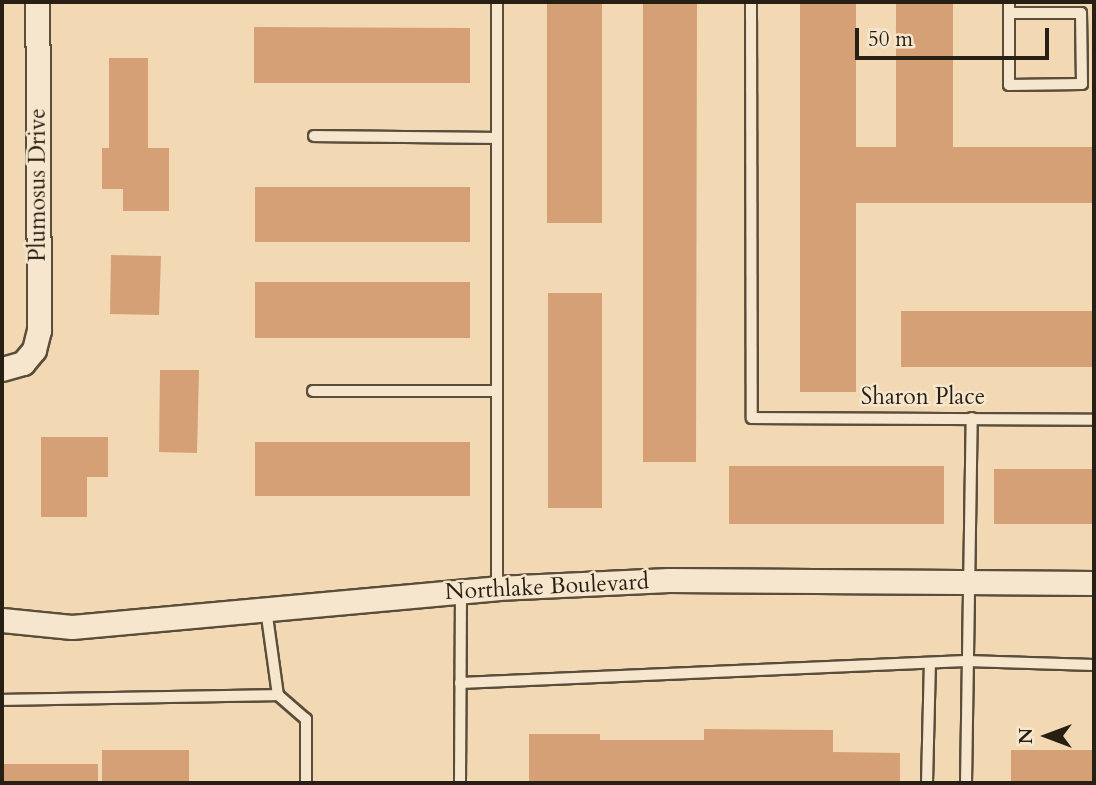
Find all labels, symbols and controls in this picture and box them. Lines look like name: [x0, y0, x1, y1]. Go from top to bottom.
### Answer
scale bar: [858, 14, 1052, 58]
text: 50 m: [868, 25, 913, 54]
street label: Plumosus Drive: [24, 108, 52, 262]
street label: Sharon Place: [861, 383, 985, 411]
street label: Northlake Boulevard: [444, 568, 650, 606]
north arrow: [1012, 701, 1082, 771]
text: N: [1013, 728, 1039, 744]

